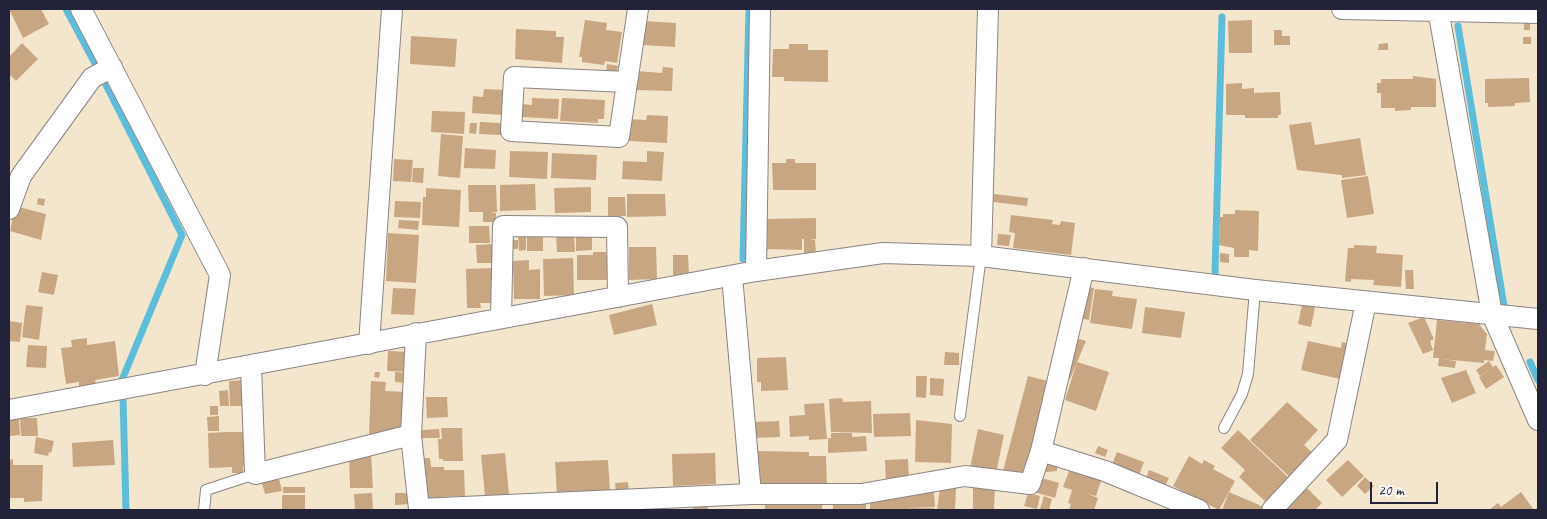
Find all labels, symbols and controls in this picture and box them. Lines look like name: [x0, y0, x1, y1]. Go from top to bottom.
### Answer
scale bar: [1372, 472, 1440, 504]
text: 20 m: [1378, 481, 1404, 500]

